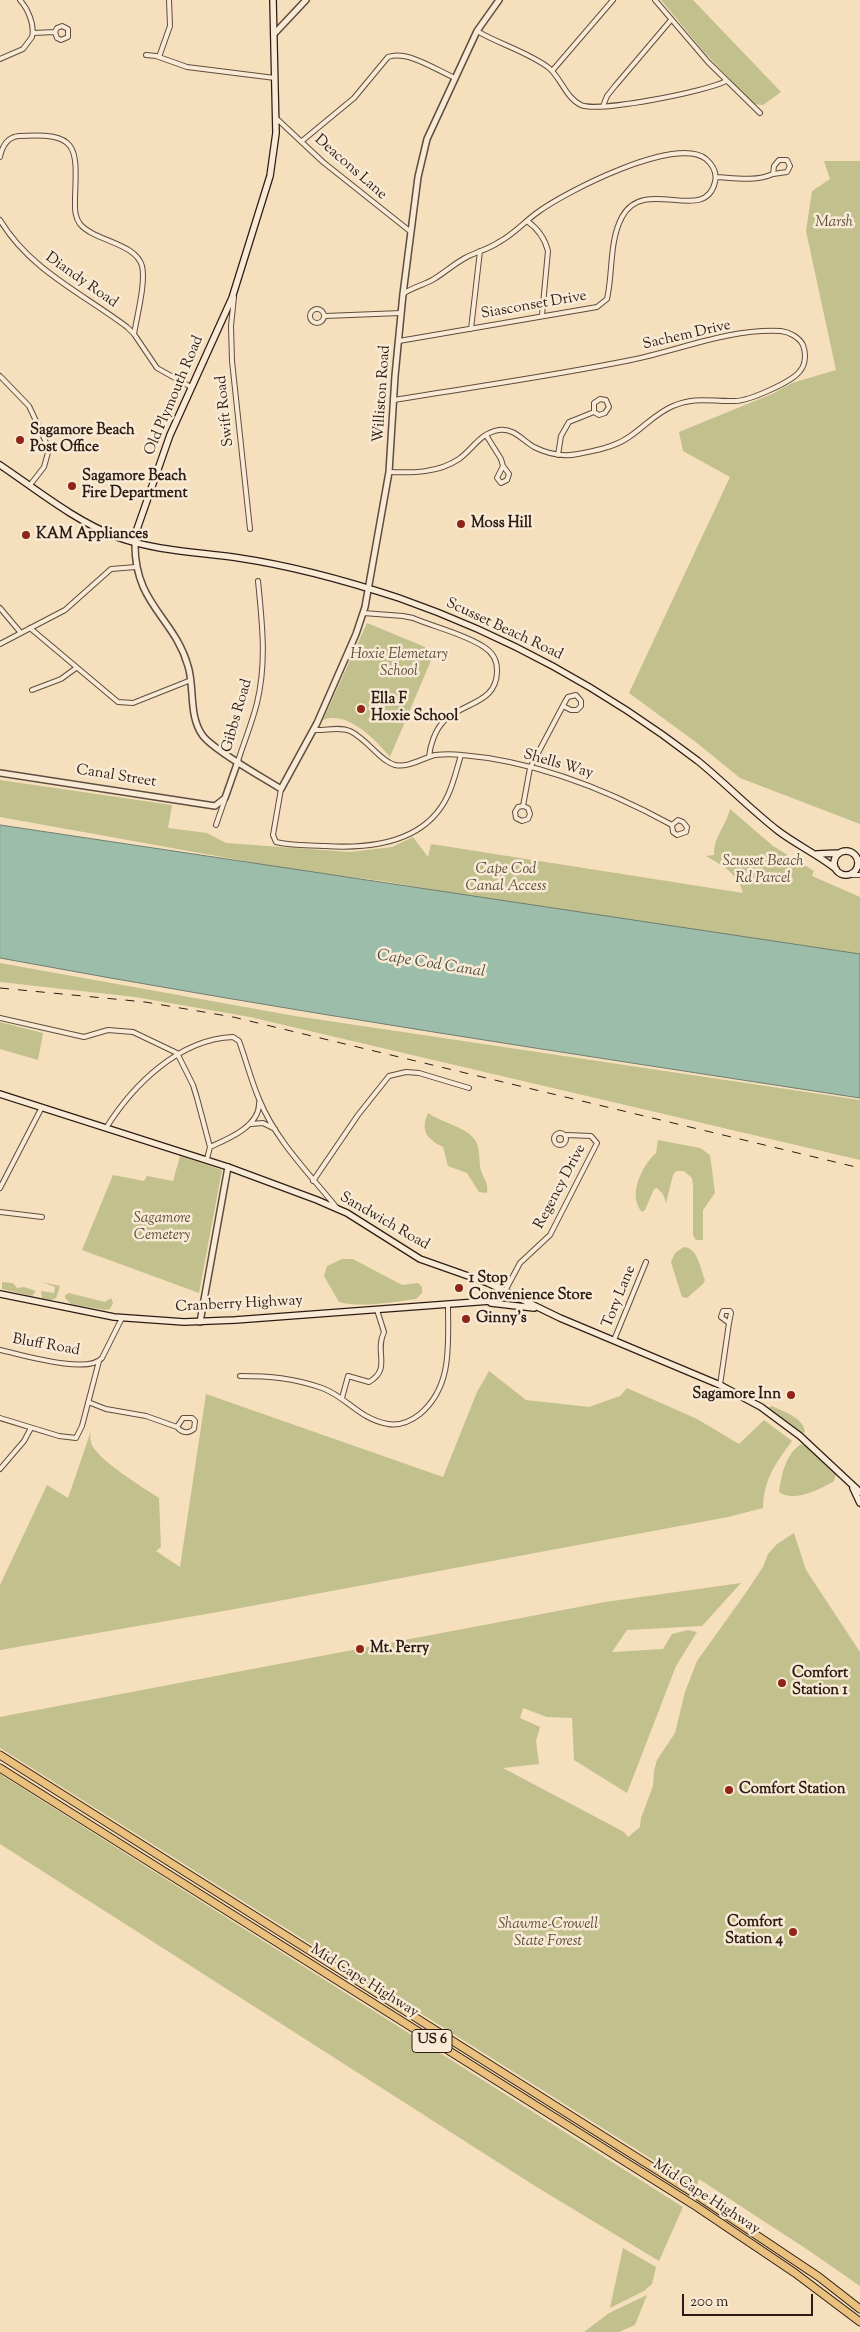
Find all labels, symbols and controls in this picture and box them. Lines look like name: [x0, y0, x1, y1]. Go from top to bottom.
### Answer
street label: Deacons Lane: [310, 132, 390, 204]
park label: Marsh: [815, 214, 853, 232]
street label: Diandy Road: [41, 249, 121, 313]
street label: Siasconset Drive: [480, 288, 588, 324]
street label: Sachem Drive: [641, 317, 733, 355]
street label: Old Plymouth Road: [142, 333, 208, 459]
street label: Williston Road: [371, 345, 395, 443]
street label: Swift Road: [213, 374, 239, 448]
place label: Sagamore Beach Post Office: [30, 422, 135, 457]
marker: Sagamore Beach Post Office: [14, 434, 26, 446]
place label: Sagamore Beach Fire Department: [82, 468, 188, 503]
marker: Sagamore Beach Fire Department: [66, 480, 78, 492]
place label: Moss Hill: [471, 515, 532, 533]
marker: Moss Hill: [455, 518, 467, 530]
place label: KAM Appliances: [36, 526, 148, 544]
marker: KAM Appliances: [20, 529, 32, 541]
street label: Scusset Beach Road: [443, 595, 565, 665]
park label: Hoxie Elemetary School: [350, 646, 448, 681]
street label: Gibbs Road: [219, 677, 257, 755]
place label: Ella F Hoxie School: [371, 691, 458, 726]
marker: Ella F Hoxie School: [355, 703, 367, 715]
street label: Shells Way: [521, 746, 595, 784]
street label: Canal Street: [75, 762, 157, 792]
park label: Scusset Beach Rd Parcel: [722, 853, 804, 888]
park label: Cape Cod Canal Access: [465, 861, 547, 896]
water label: Cape Cod Canal: [375, 947, 487, 983]
street label: Regency Drive: [531, 1142, 591, 1232]
street label: Sandwich Road: [336, 1189, 432, 1255]
park label: Sagamore Cemetery: [133, 1210, 191, 1245]
street label: Tory Lane: [599, 1263, 641, 1331]
place label: 1 Stop Convenience Store: [469, 1270, 592, 1305]
marker: 1 Stop Convenience Store: [453, 1282, 465, 1294]
street label: Cranberry Highway: [175, 1293, 303, 1317]
place label: Ginny's: [476, 1310, 527, 1328]
marker: Ginny's: [460, 1313, 472, 1325]
street label: Bluff Road: [11, 1331, 81, 1361]
place label: Sagamore Inn: [692, 1386, 781, 1404]
marker: Sagamore Inn: [785, 1389, 797, 1401]
place label: Mt. Perry: [370, 1640, 429, 1658]
marker: Mt. Perry: [354, 1643, 366, 1655]
place label: Comfort Station 1: [792, 1665, 848, 1700]
marker: Comfort Station 1: [776, 1677, 788, 1689]
place label: Comfort Station: [739, 1781, 846, 1799]
marker: Comfort Station: [723, 1784, 735, 1796]
place label: Comfort Station 4: [725, 1914, 783, 1949]
park label: Shawme-Crowell State Forest: [498, 1916, 598, 1951]
marker: Comfort Station 4: [787, 1926, 799, 1938]
street label: Mid Cape Highway: [307, 1941, 421, 2023]
road number: US 6: [412, 2030, 452, 2052]
street label: Mid Cape Highway: [649, 2157, 763, 2239]
scale bar: [685, 2284, 816, 2316]
text: 200 m: [690, 2292, 729, 2313]

